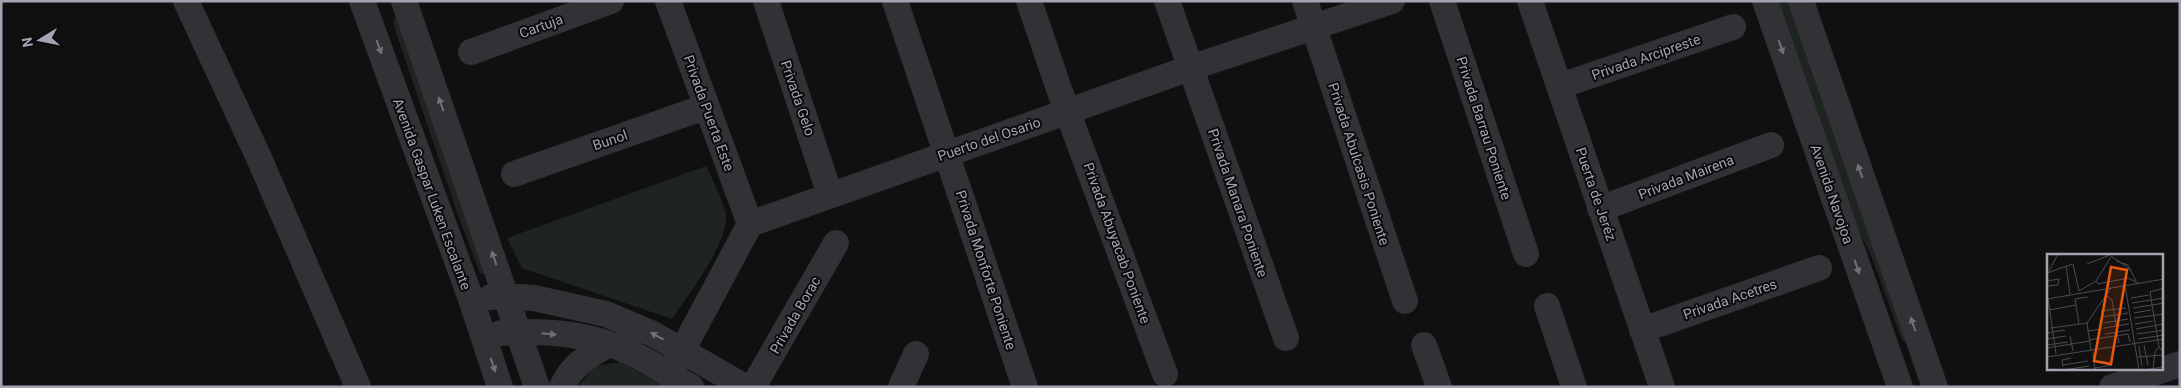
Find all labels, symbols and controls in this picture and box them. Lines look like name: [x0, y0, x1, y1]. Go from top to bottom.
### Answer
street label: Cartuja: [517, 11, 565, 41]
north arrow: [15, 15, 65, 65]
street label: Privada Arcipreste: [1590, 31, 1702, 83]
text: N: [18, 36, 36, 49]
one-way arrow: [375, 40, 383, 55]
one-way arrow: [1778, 40, 1785, 55]
street label: Privada Puerta Este: [681, 53, 737, 173]
street label: Privada Barrau Poniente: [1453, 54, 1515, 202]
street label: Privada Gelo: [778, 58, 818, 138]
street label: Privada Abulcasis Poniente: [1325, 81, 1393, 247]
street label: Avenida Gaspar Luken Escalante: [390, 96, 474, 292]
one-way arrow: [437, 96, 445, 111]
street label: Puerto del Osario: [935, 114, 1043, 164]
street label: Bunol: [591, 127, 629, 153]
street label: Privada Manara Poniente: [1205, 127, 1271, 279]
street label: Avenida Navojoa: [1807, 142, 1857, 246]
street label: Puerta de Jeréz: [1573, 145, 1619, 243]
street label: Privada Mairena: [1636, 151, 1736, 203]
street label: Privada Abuyacab Poniente: [1080, 160, 1154, 326]
one-way arrow: [1856, 163, 1863, 178]
street label: Privada Monforte Poniente: [953, 188, 1019, 352]
one-way arrow: [489, 250, 497, 265]
inset map: [2047, 254, 2164, 370]
one-way arrow: [1853, 260, 1861, 275]
street label: Privada Borac: [766, 274, 824, 356]
street label: Privada Acetres: [1681, 275, 1779, 323]
one-way arrow: [1909, 316, 1917, 331]
one-way arrow: [541, 330, 557, 338]
one-way arrow: [650, 332, 665, 340]
one-way arrow: [490, 357, 497, 372]

